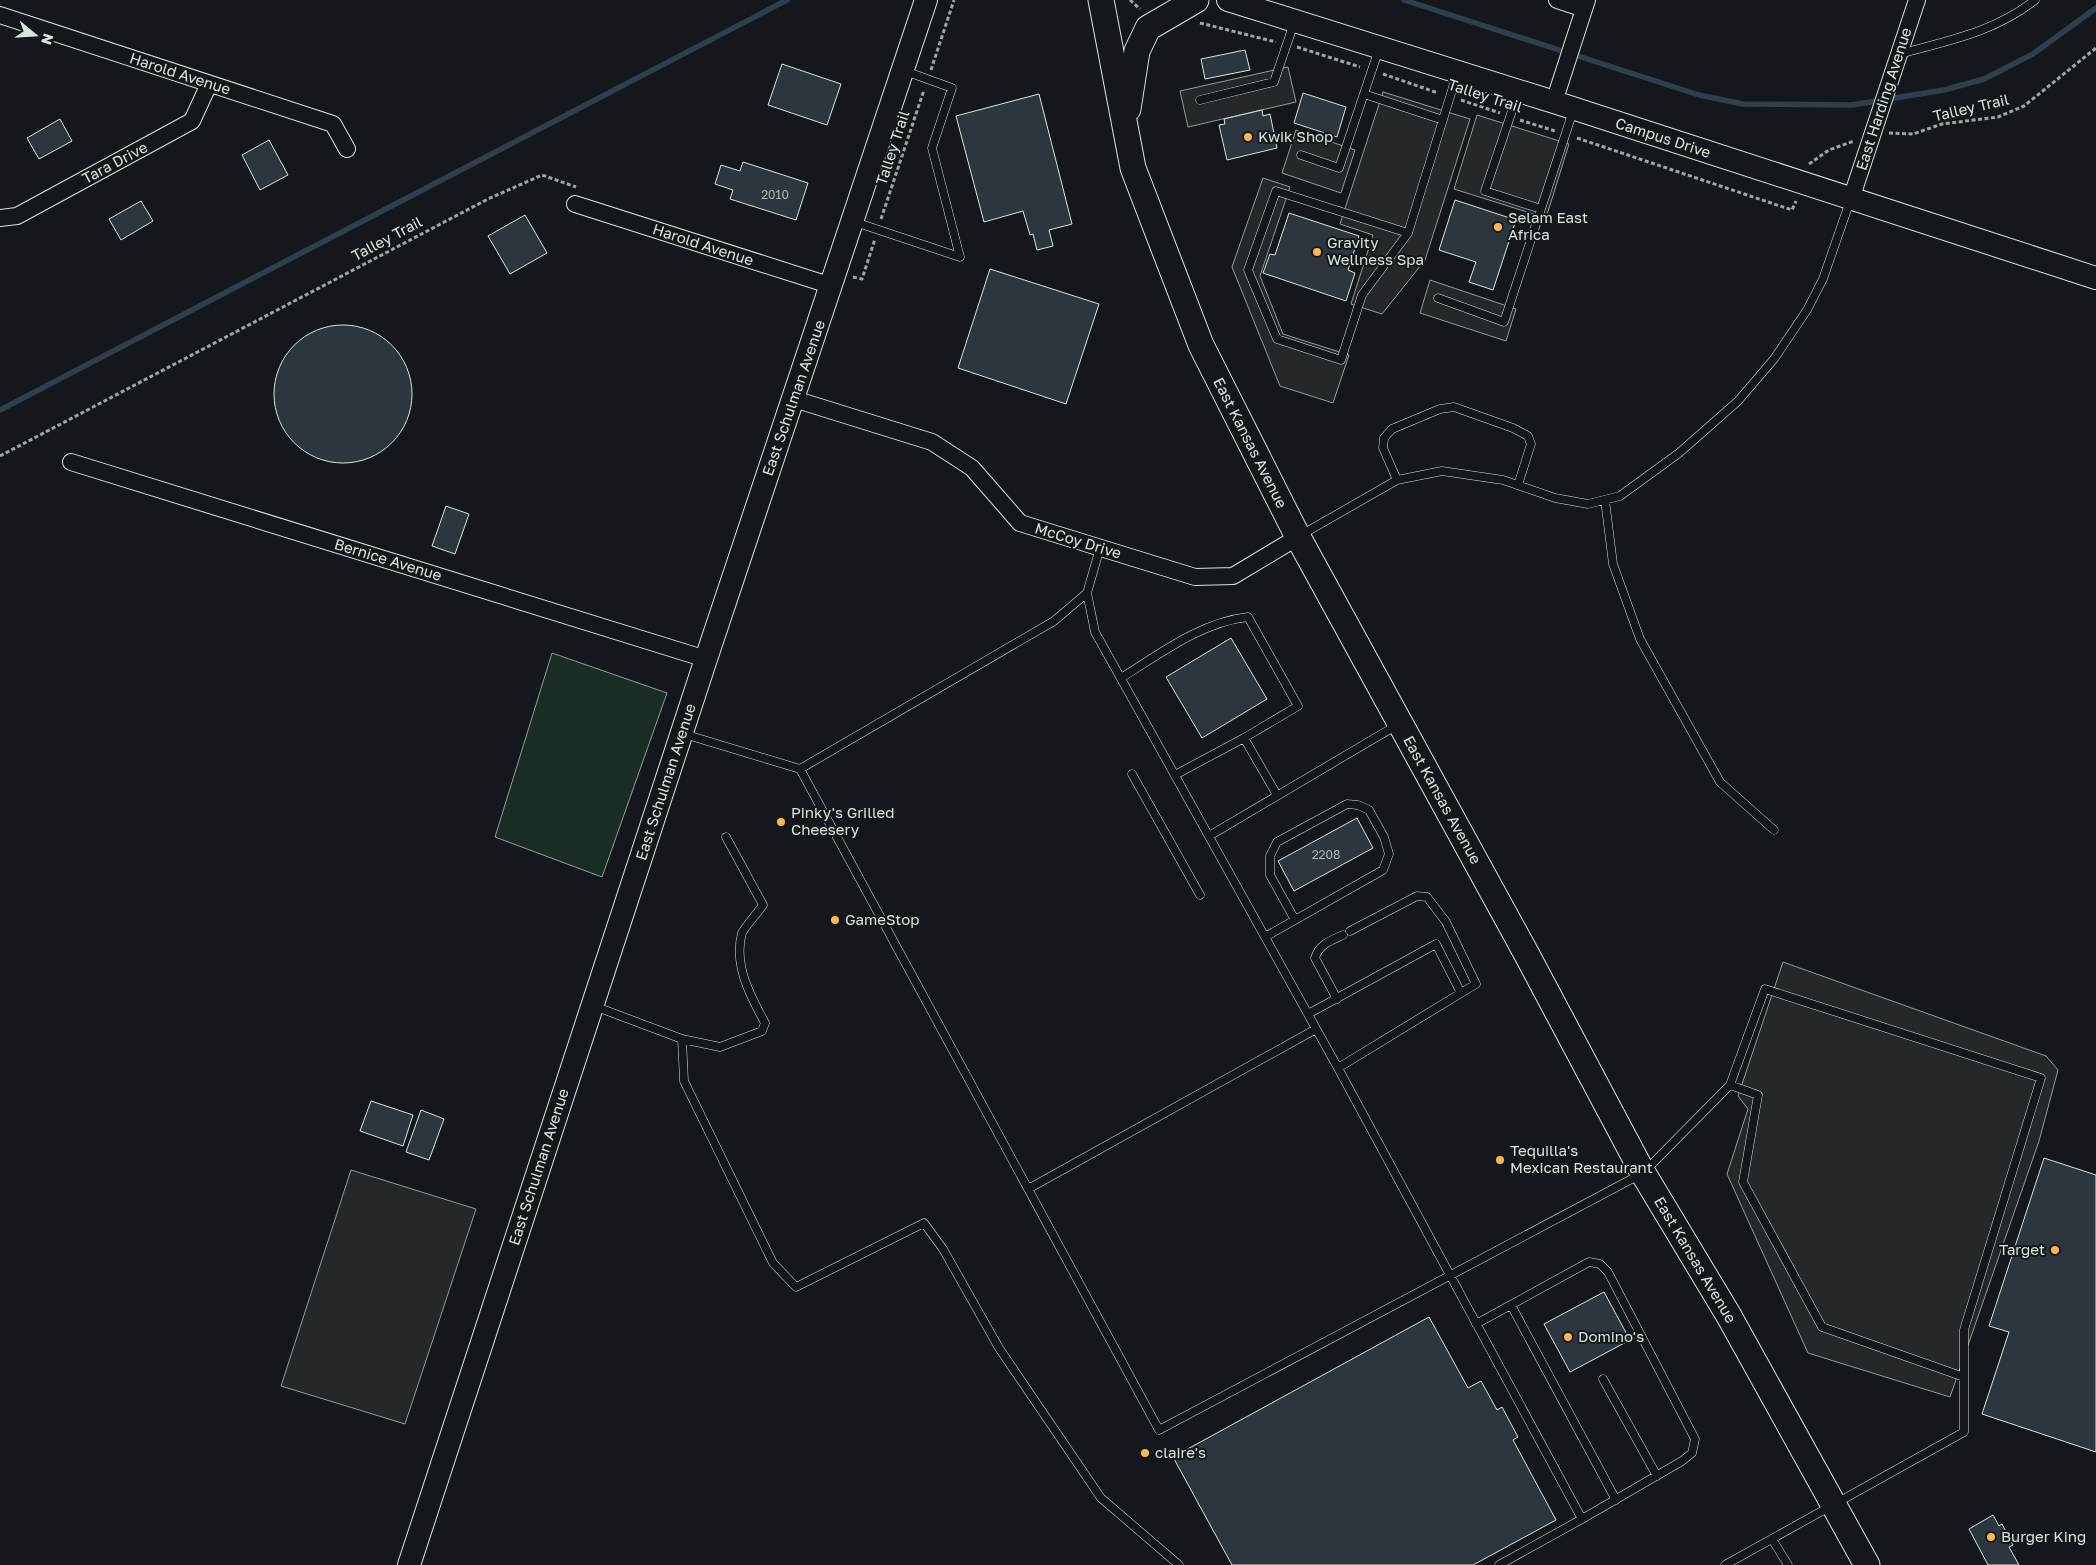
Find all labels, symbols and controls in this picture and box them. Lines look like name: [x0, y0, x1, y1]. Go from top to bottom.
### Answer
north arrow: [10, 10, 60, 60]
street label: East Harding Avenue: [1851, 25, 1915, 172]
text: N: [38, 31, 58, 47]
street label: Harold Avenue: [128, 48, 233, 98]
street label: Talley Trail: [1446, 75, 1525, 116]
street label: Talley Trail: [1931, 90, 2011, 124]
street label: Talley Trail: [872, 108, 913, 187]
street label: Campus Drive: [1613, 113, 1714, 161]
place label: Kwik Shop: [1258, 127, 1333, 145]
marker: Kwik Shop: [1242, 131, 1254, 143]
street label: Tara Drive: [79, 137, 151, 187]
house number: 2010: [761, 187, 789, 202]
place label: Selam East Africa: [1508, 208, 1588, 243]
street label: Talley Trail: [348, 212, 425, 264]
street label: Harold Avenue: [651, 219, 756, 269]
marker: Selam East Africa: [1492, 221, 1504, 233]
place label: Gravity Wellness Spa: [1327, 233, 1424, 268]
marker: Gravity Wellness Spa: [1311, 246, 1323, 258]
street label: East Schulman Avenue: [758, 317, 828, 478]
street label: East Kansas Avenue: [1210, 374, 1292, 511]
street label: McCoy Drive: [1033, 518, 1124, 562]
street label: Bernice Avenue: [332, 534, 444, 584]
street label: East Schulman Avenue: [631, 701, 699, 862]
street label: East Kansas Avenue: [1400, 732, 1486, 867]
place label: Pinky's Grilled Cheesery: [791, 803, 895, 838]
marker: Pinky's Grilled Cheesery: [775, 816, 787, 828]
house number: 2208: [1312, 847, 1340, 862]
place label: GameStop: [845, 910, 920, 928]
marker: GameStop: [829, 914, 841, 926]
street label: East Schulman Avenue: [504, 1086, 572, 1247]
place label: Tequilla's Mexican Restaurant: [1510, 1141, 1653, 1176]
marker: Tequilla's Mexican Restaurant: [1494, 1154, 1506, 1166]
street label: East Kansas Avenue: [1651, 1193, 1741, 1326]
place label: Target: [1999, 1240, 2045, 1258]
marker: Target: [2049, 1244, 2061, 1256]
place label: Domino's: [1578, 1327, 1644, 1345]
marker: Domino's: [1562, 1331, 1574, 1343]
place label: claire's: [1155, 1443, 1206, 1461]
marker: claire's: [1139, 1447, 1151, 1459]
place label: Burger King: [2001, 1527, 2086, 1545]
marker: Burger King: [1985, 1531, 1997, 1543]

